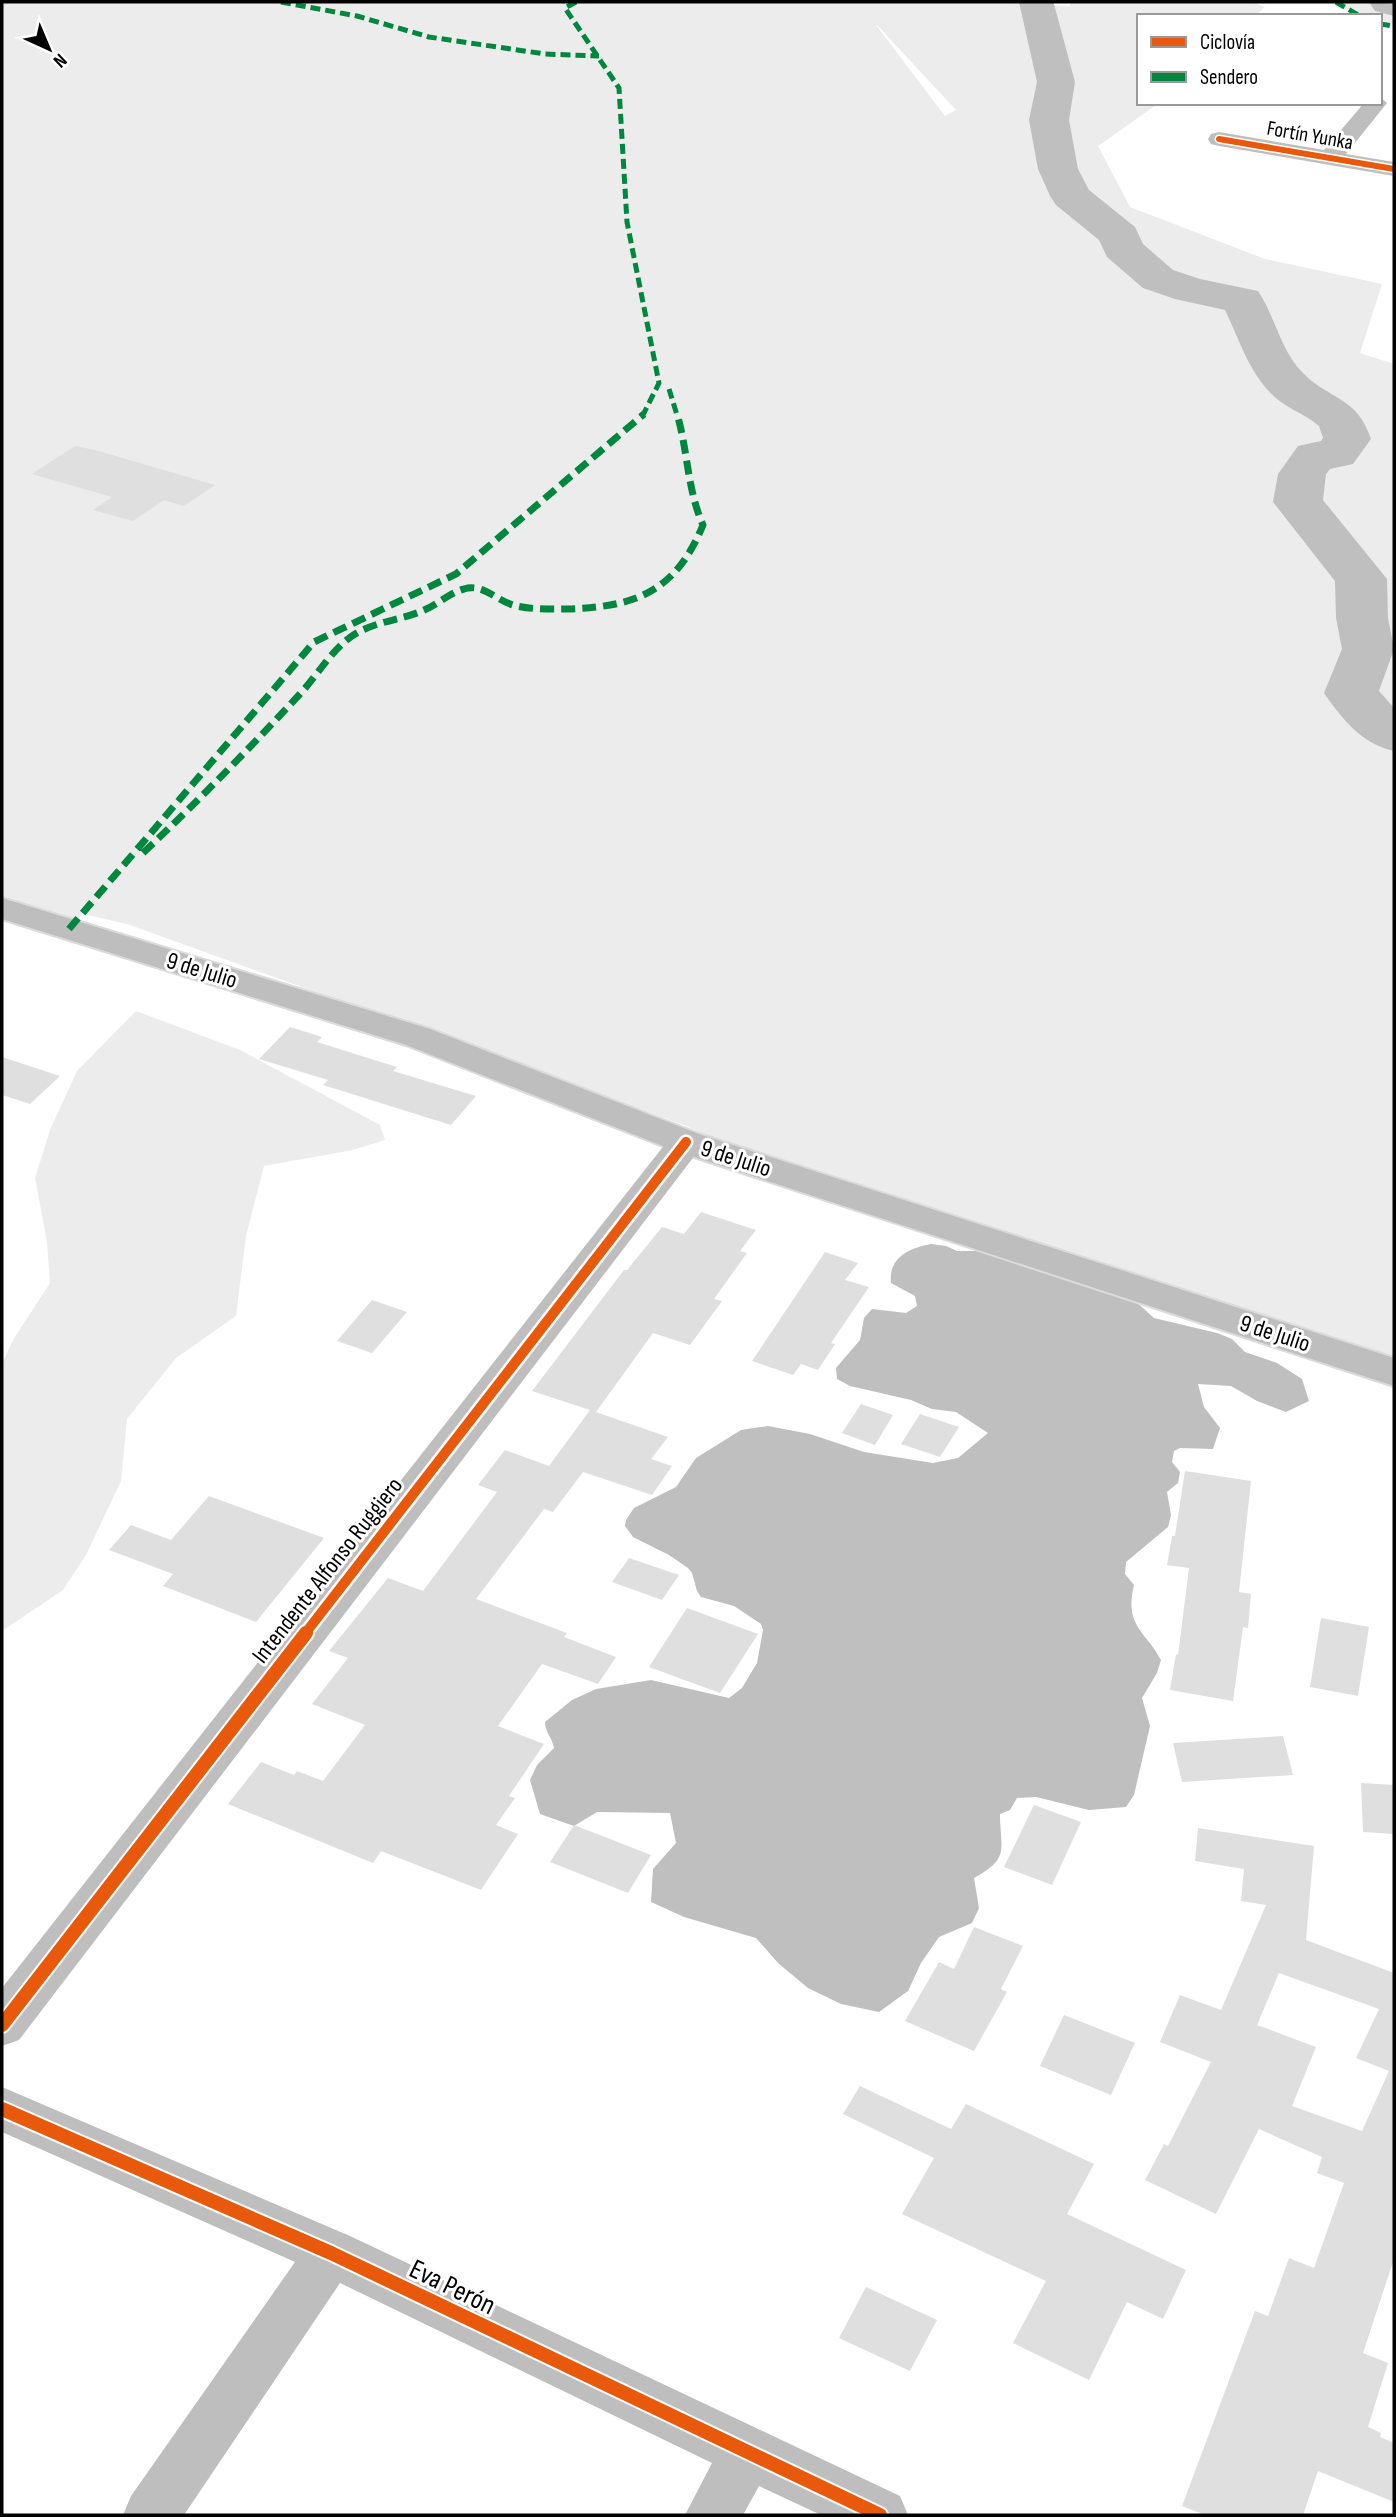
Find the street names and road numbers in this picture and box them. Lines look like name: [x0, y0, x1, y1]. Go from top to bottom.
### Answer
street label: Fortín Yunka: [1265, 116, 1355, 155]
street label: 9 de Julio: [163, 946, 241, 995]
street label: 9 de Julio: [697, 1134, 775, 1183]
street label: 9 de Julio: [1236, 1309, 1314, 1358]
street label: Intendente Alfonso Ruggiero: [246, 1472, 409, 1669]
street label: Eva Perón: [404, 2252, 501, 2322]

